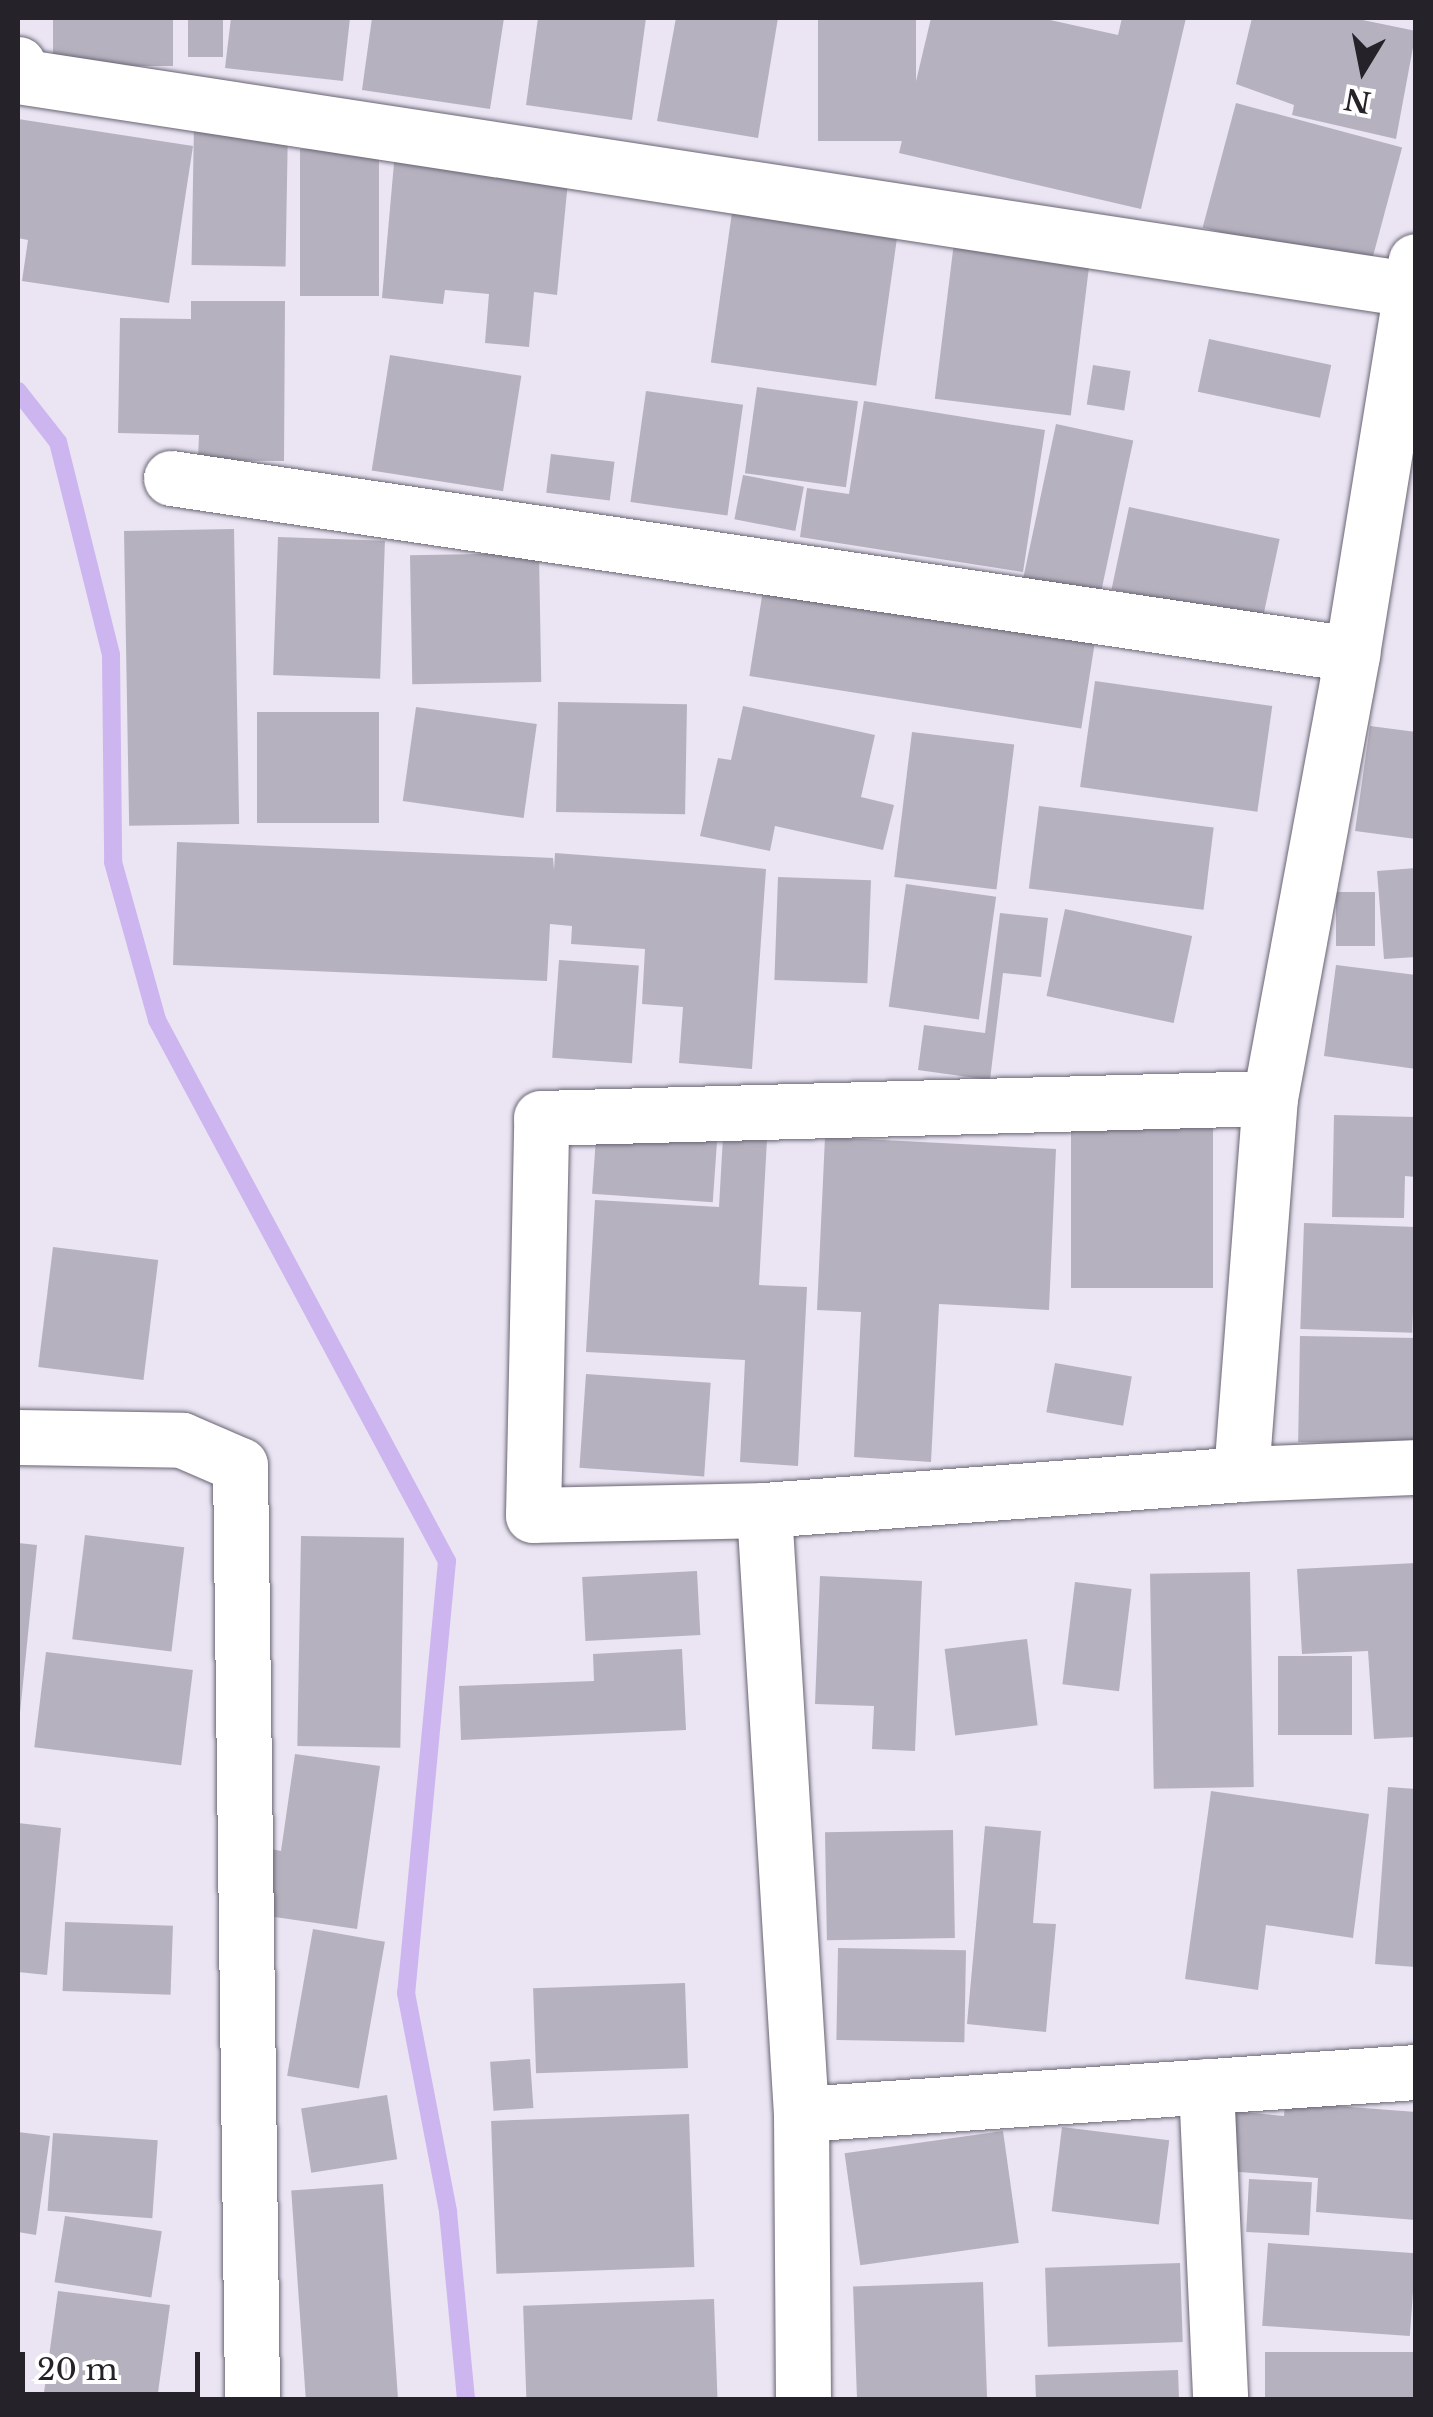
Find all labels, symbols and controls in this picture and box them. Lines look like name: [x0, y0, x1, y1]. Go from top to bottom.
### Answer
north arrow: [1313, 20, 1413, 120]
text: N: [1342, 81, 1374, 120]
scale bar: [25, 2332, 205, 2394]
text: 20 m: [37, 2351, 118, 2388]

